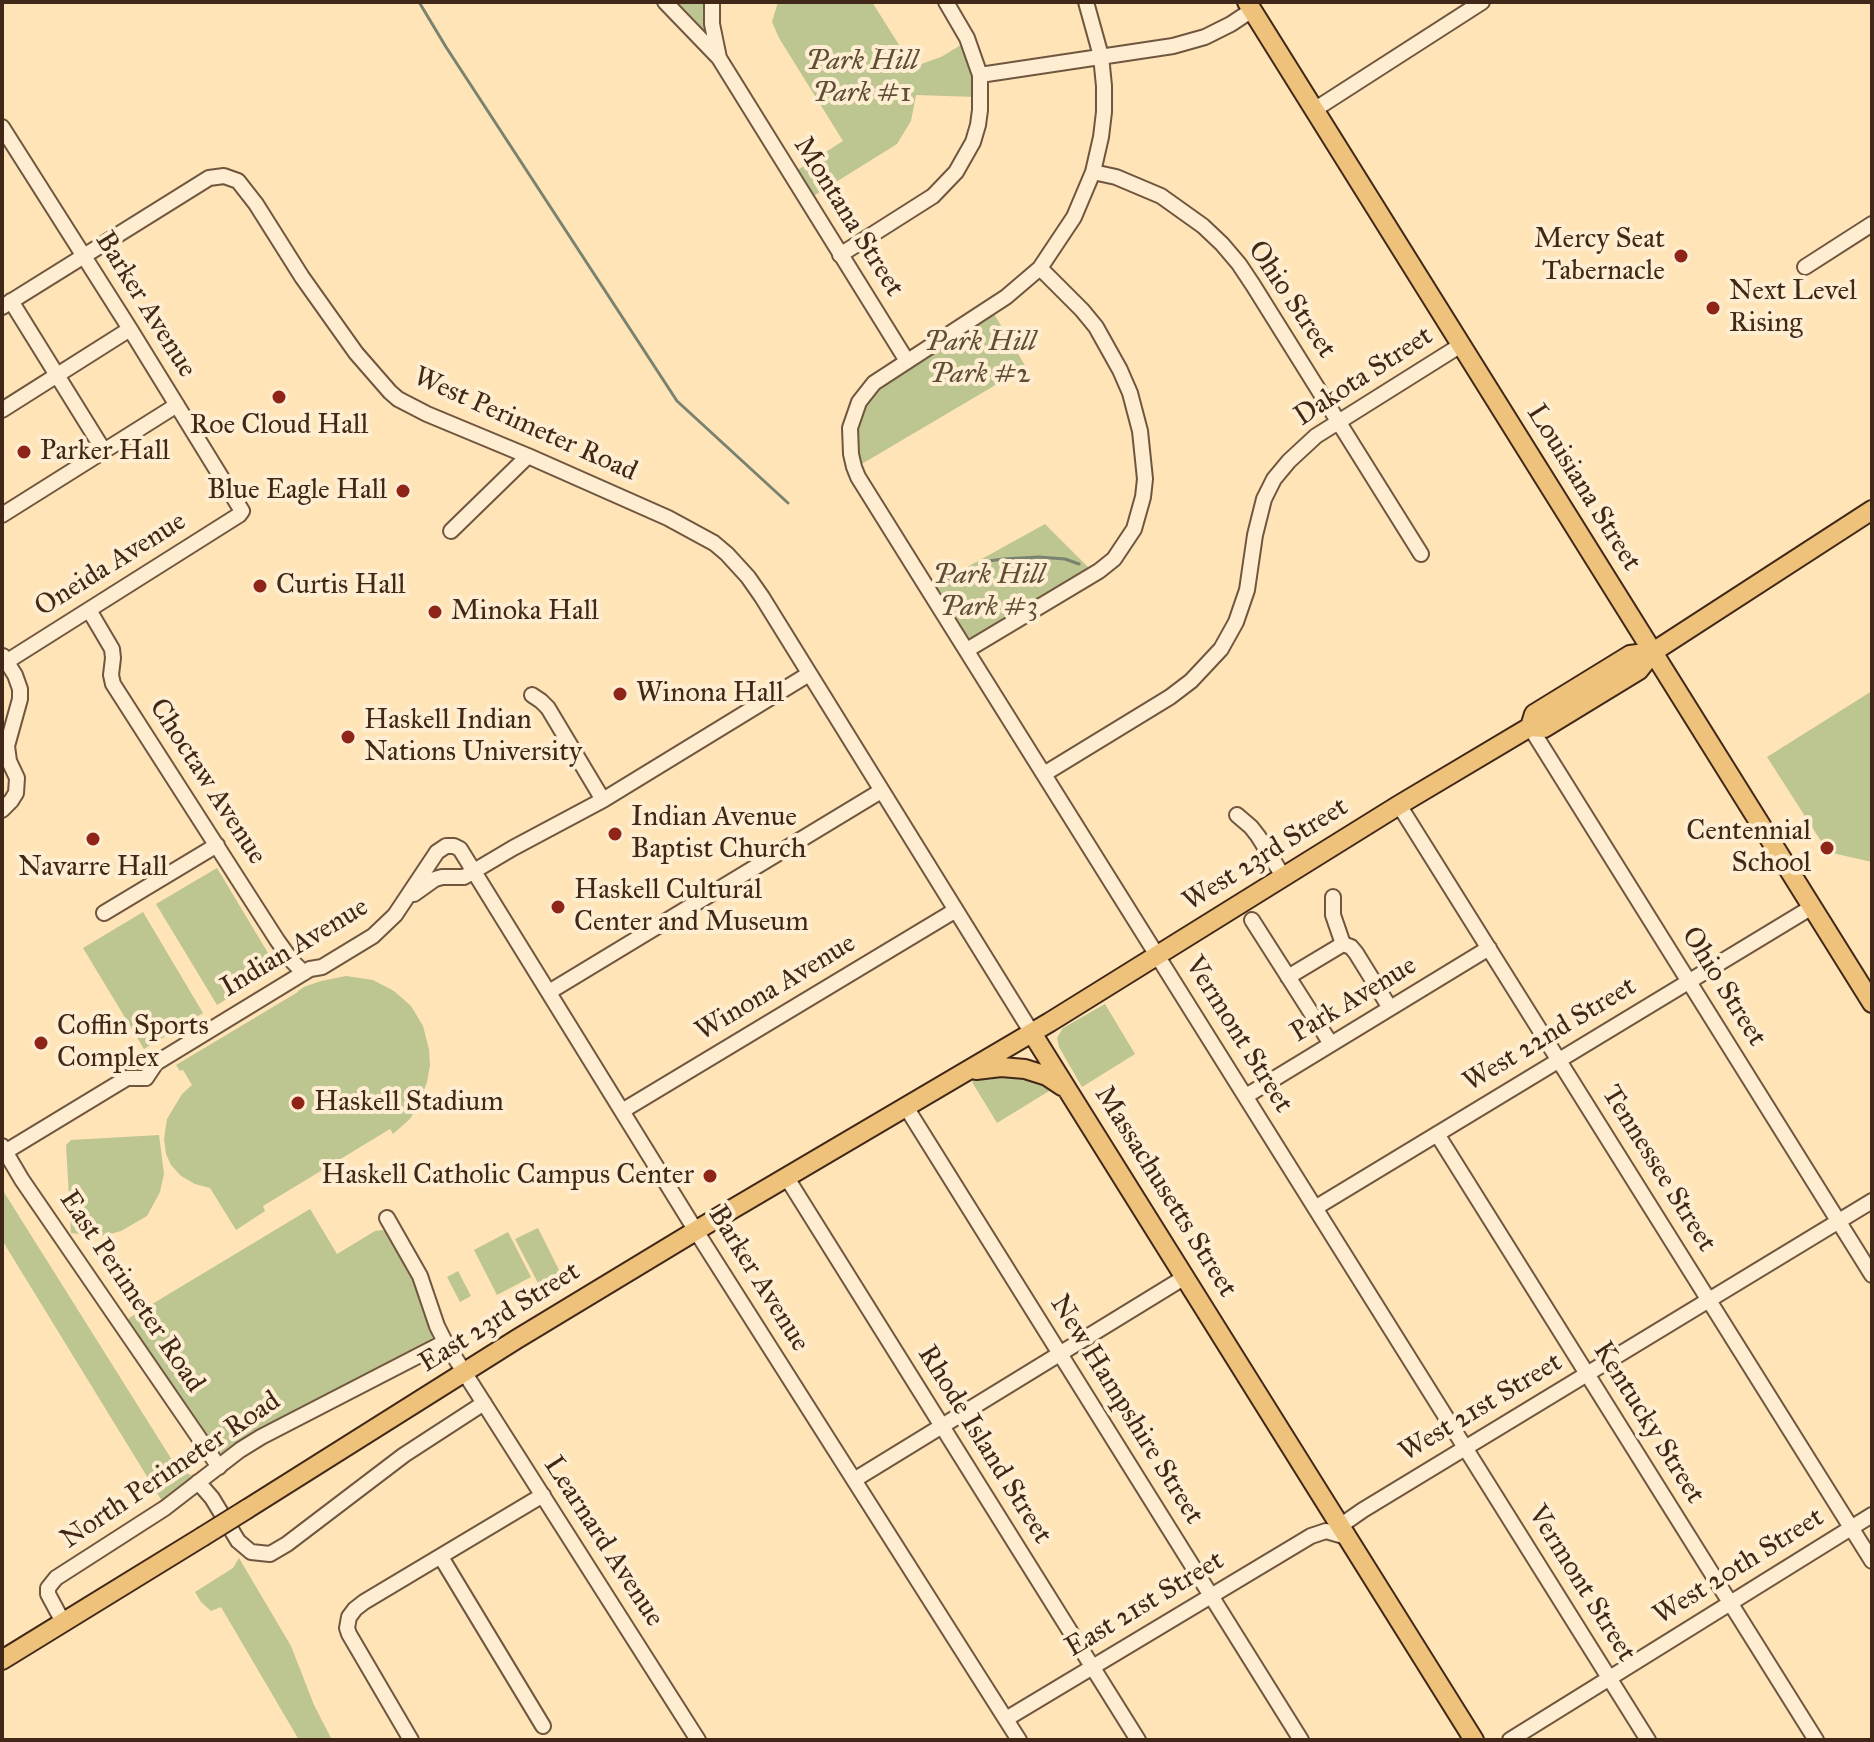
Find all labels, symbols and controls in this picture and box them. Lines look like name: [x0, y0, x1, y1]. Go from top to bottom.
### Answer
park label: Park Hill Park #1: [806, 45, 918, 111]
street label: Montana Street: [785, 131, 911, 303]
place label: Mercy Seat Tabernacle: [1534, 223, 1665, 289]
street label: Barker Avenue: [87, 226, 203, 384]
street label: Ohio Street: [1240, 235, 1342, 365]
marker: Mercy Seat Tabernacle: [1672, 247, 1690, 265]
place label: Next Level Rising: [1729, 275, 1857, 341]
marker: Next Level Rising: [1704, 299, 1722, 317]
street label: Dakota Street: [1288, 320, 1440, 434]
park label: Park Hill Park #2: [924, 326, 1036, 392]
street label: West Perimeter Road: [408, 361, 642, 489]
marker: Roe Cloud Hall: [270, 388, 288, 406]
street label: Louisiana Street: [1518, 399, 1648, 577]
place label: Roe Cloud Hall: [190, 409, 368, 443]
place label: Parker Hall: [40, 435, 170, 469]
marker: Parker Hall: [15, 443, 33, 461]
place label: Blue Eagle Hall: [207, 474, 387, 508]
marker: Blue Eagle Hall: [394, 482, 412, 500]
street label: Oneida Avenue: [29, 505, 193, 625]
park label: Park Hill Park #3: [933, 559, 1045, 625]
place label: Curtis Hall: [276, 569, 406, 603]
marker: Curtis Hall: [251, 577, 269, 595]
place label: Minoka Hall: [451, 595, 599, 629]
marker: Minoka Hall: [426, 603, 444, 621]
place label: Winona Hall: [636, 677, 784, 711]
marker: Winona Hall: [611, 685, 629, 703]
street label: Choctaw Avenue: [141, 693, 273, 871]
place label: Haskell Indian Nations University: [364, 704, 582, 770]
marker: Haskell Indian Nations University: [339, 728, 357, 746]
street label: West 23rd Street: [1177, 791, 1355, 919]
place label: Indian Avenue Baptist Church: [631, 801, 806, 867]
place label: Centennial School: [1686, 815, 1811, 881]
marker: Indian Avenue Baptist Church: [606, 825, 624, 843]
marker: Navarre Hall: [84, 830, 102, 848]
marker: Centennial School: [1818, 839, 1836, 857]
place label: Navarre Hall: [18, 851, 168, 885]
place label: Haskell Cultural Center and Museum: [574, 874, 809, 940]
street label: Indian Avenue: [215, 891, 375, 1005]
marker: Haskell Cultural Center and Museum: [549, 898, 567, 916]
street label: Ohio Street: [1673, 921, 1773, 1053]
street label: Winona Avenue: [690, 927, 862, 1049]
street label: Park Avenue: [1285, 949, 1423, 1051]
street label: Vermont Street: [1177, 951, 1299, 1119]
street label: West 22nd Street: [1458, 970, 1642, 1100]
place label: Coffin Sports Complex: [57, 1010, 209, 1076]
marker: Coffin Sports Complex: [32, 1034, 50, 1052]
street label: Massachusetts Street: [1086, 1080, 1244, 1304]
street label: Tennessee Street: [1593, 1080, 1723, 1258]
place label: Haskell Stadium: [314, 1086, 504, 1120]
marker: Haskell Stadium: [289, 1094, 307, 1112]
place label: Haskell Catholic Campus Center: [321, 1159, 694, 1193]
marker: Haskell Catholic Campus Center: [701, 1167, 719, 1185]
street label: East Perimeter Road: [51, 1185, 211, 1399]
street label: Barker Avenue: [700, 1200, 816, 1358]
street label: East 23rd Street: [413, 1255, 587, 1381]
street label: New Hampshire Street: [1042, 1289, 1210, 1531]
street label: Kentucky Street: [1585, 1336, 1711, 1510]
street label: Rhode Island Street: [910, 1340, 1058, 1550]
street label: West 21st Street: [1394, 1346, 1568, 1470]
street label: North Perimeter Road: [55, 1385, 287, 1557]
street label: Learnard Avenue: [535, 1451, 671, 1633]
street label: Vermont Street: [1520, 1500, 1642, 1668]
street label: West 20th Street: [1648, 1501, 1830, 1633]
street label: East 21st Street: [1060, 1545, 1230, 1665]

